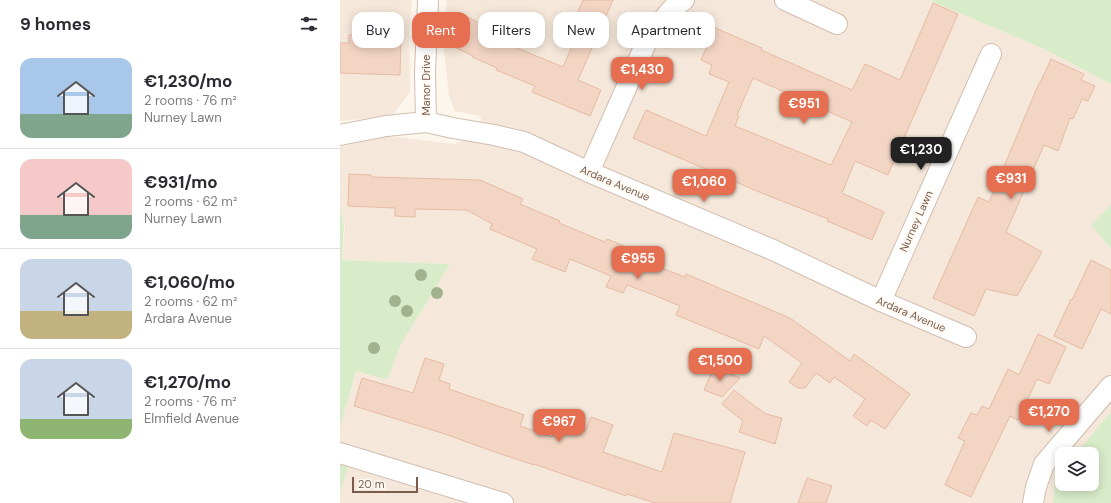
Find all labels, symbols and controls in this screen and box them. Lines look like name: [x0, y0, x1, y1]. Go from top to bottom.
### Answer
chip: Buy: [352, 12, 404, 48]
chip: Rent: [412, 12, 470, 48]
chip: Filters: [478, 12, 545, 48]
chip: New: [553, 12, 609, 48]
chip: Apartment: [617, 12, 715, 48]
text: 9 homes: [20, 13, 91, 35]
icon: filters: [298, 13, 320, 35]
street label: Manor Drive: [419, 54, 433, 116]
pin: €1,430: [609, 57, 675, 91]
text: €1,430: [620, 61, 664, 78]
text: €1,230/mo: [144, 70, 232, 92]
icon: home: [52, 74, 100, 122]
pin: €951: [780, 91, 828, 125]
text: 2 rooms · 76 m²: [144, 92, 237, 109]
text: €951: [788, 95, 820, 112]
text: Nurney Lawn: [144, 109, 222, 126]
pin: €1,230: [888, 137, 954, 171]
text: €1,230: [900, 141, 942, 158]
street label: Ardara Avenue: [578, 162, 652, 204]
pin: €931: [987, 166, 1035, 200]
pin: €1,060: [671, 169, 737, 203]
text: €931: [996, 170, 1026, 187]
text: €931/mo: [144, 171, 218, 193]
text: €1,060: [682, 173, 726, 190]
icon: home: [52, 175, 100, 223]
street label: Nurney Lawn: [896, 188, 936, 254]
text: 2 rooms · 62 m²: [144, 193, 237, 210]
text: Nurney Lawn: [144, 210, 222, 227]
pin: €955: [614, 246, 662, 280]
text: €955: [621, 250, 655, 267]
text: €1,060/mo: [144, 271, 235, 293]
icon: home: [52, 275, 100, 323]
text: 2 rooms · 62 m²: [144, 293, 237, 310]
street label: Ardara Avenue: [874, 293, 948, 335]
text: Ardara Avenue: [144, 310, 232, 327]
pin: €1,500: [687, 348, 753, 382]
text: €1,500: [698, 352, 742, 369]
text: €1,270/mo: [144, 371, 231, 393]
icon: home: [52, 375, 100, 423]
text: 2 rooms · 76 m²: [144, 393, 237, 410]
pin: €1,270: [1016, 399, 1082, 433]
text: €1,270: [1028, 403, 1070, 420]
pin: €967: [535, 409, 583, 443]
text: Elmfield Avenue: [144, 410, 239, 427]
text: €967: [542, 413, 576, 430]
map controls: [1055, 447, 1099, 491]
button: layers: [1055, 447, 1099, 491]
scale bar: [352, 475, 418, 494]
text: 20 m: [358, 477, 384, 491]

